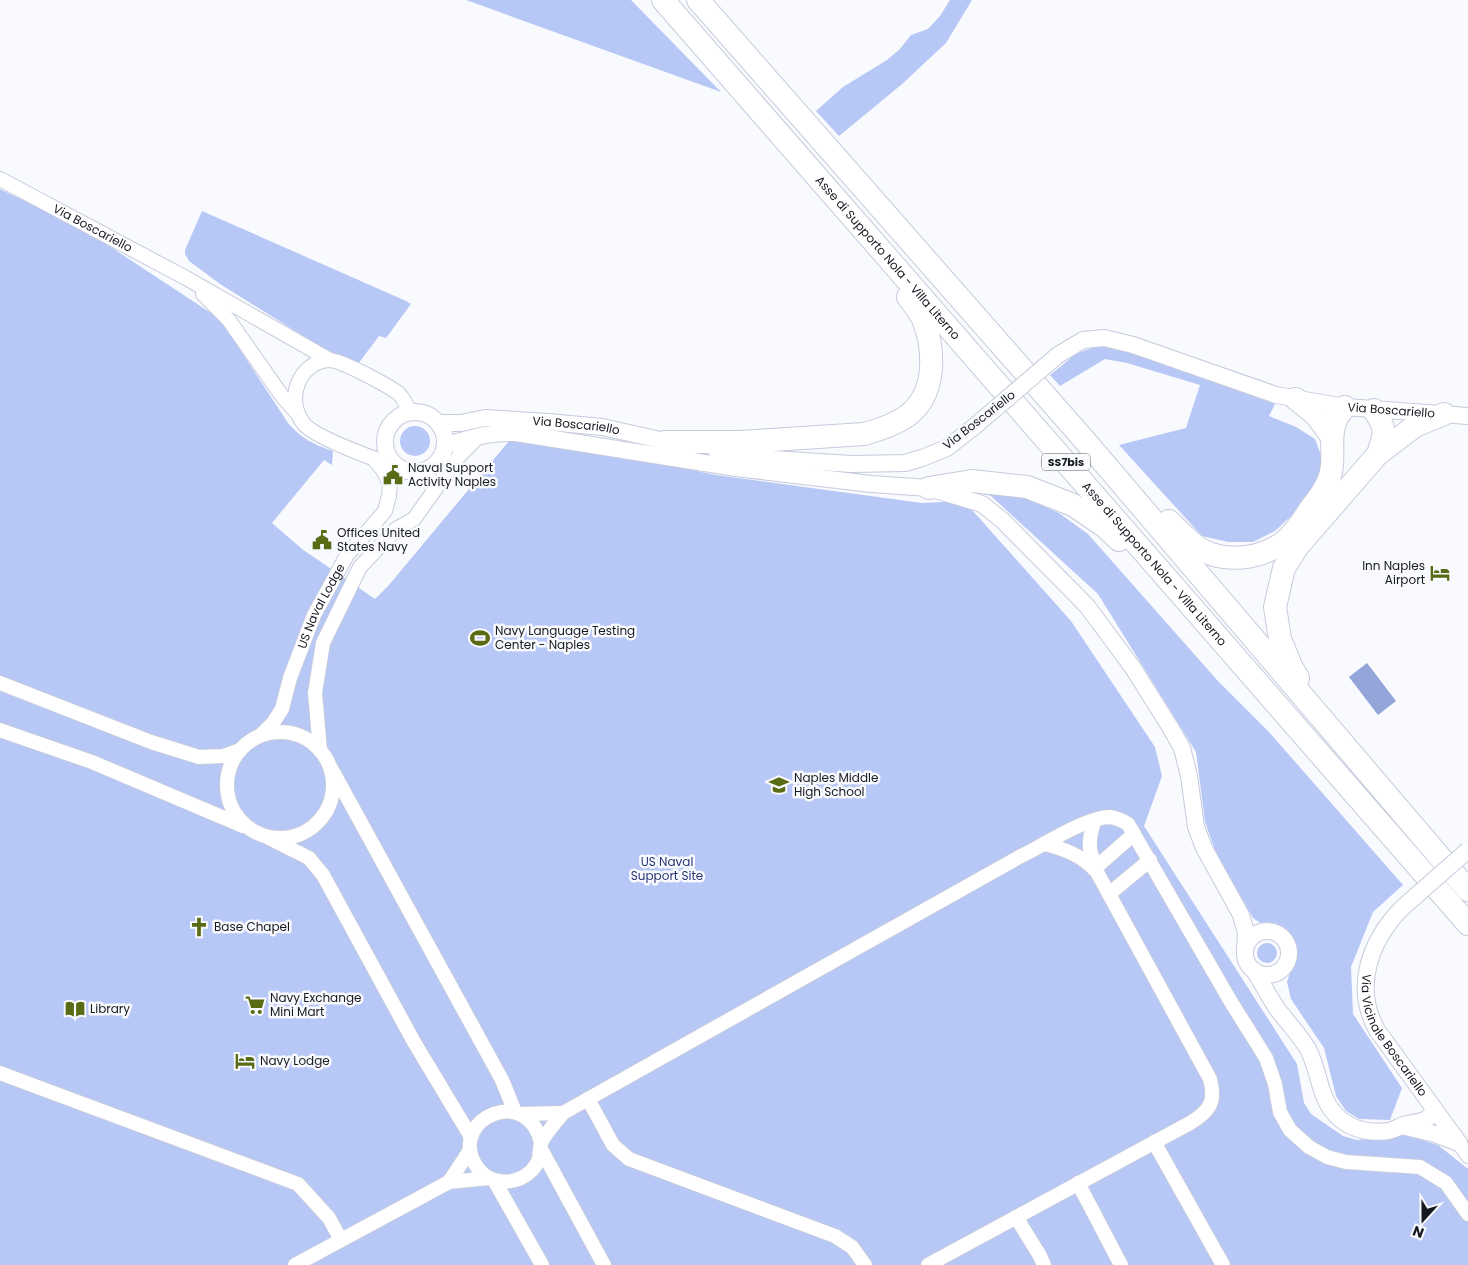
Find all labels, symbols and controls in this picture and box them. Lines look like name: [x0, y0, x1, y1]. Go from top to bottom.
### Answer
street label: Asse di Supporto Nola - Villa Literno: [812, 172, 964, 343]
street label: Via Boscariello: [50, 200, 136, 256]
street label: Via Boscariello: [939, 386, 1019, 453]
street label: Via Boscariello: [1347, 398, 1436, 422]
street label: Via Boscariello: [532, 412, 622, 439]
road number: SS7bis: [1042, 454, 1090, 471]
place label: Naval Support Activity Naples: [408, 459, 496, 490]
public building icon: Naval Support Activity Naples: [382, 464, 404, 486]
street label: Asse di Supporto Nola - Villa Literno: [1079, 478, 1231, 650]
place label: Offices United States Navy: [337, 524, 420, 555]
public building icon: Offices United States Navy: [311, 529, 333, 551]
place label: Inn Naples Airport: [1362, 557, 1425, 588]
street label: US Naval Lodge: [293, 561, 349, 651]
hotel icon: Inn Naples Airport: [1429, 562, 1451, 584]
place label: Navy Language Testing Center - Naples: [495, 622, 635, 653]
sports icon: Navy Language Testing Center - Naples: [469, 627, 491, 649]
place label: Naples Middle High School: [794, 769, 878, 800]
school or university icon: Naples Middle High School: [768, 774, 790, 796]
park label: US Naval Support Site: [631, 853, 703, 884]
church icon: Base Chapel: [188, 916, 210, 938]
place label: Base Chapel: [214, 918, 290, 935]
street label: Via Vicinale Boscariello: [1358, 973, 1432, 1100]
place label: Navy Exchange Mini Mart: [270, 989, 361, 1020]
supermarket icon: Navy Exchange Mini Mart: [244, 994, 266, 1016]
library icon: Library: [64, 998, 86, 1020]
place label: Library: [90, 1000, 130, 1017]
hotel icon: Navy Lodge: [234, 1050, 256, 1072]
place label: Navy Lodge: [260, 1052, 330, 1069]
north arrow: [1398, 1195, 1448, 1245]
text: N: [1410, 1221, 1427, 1243]

